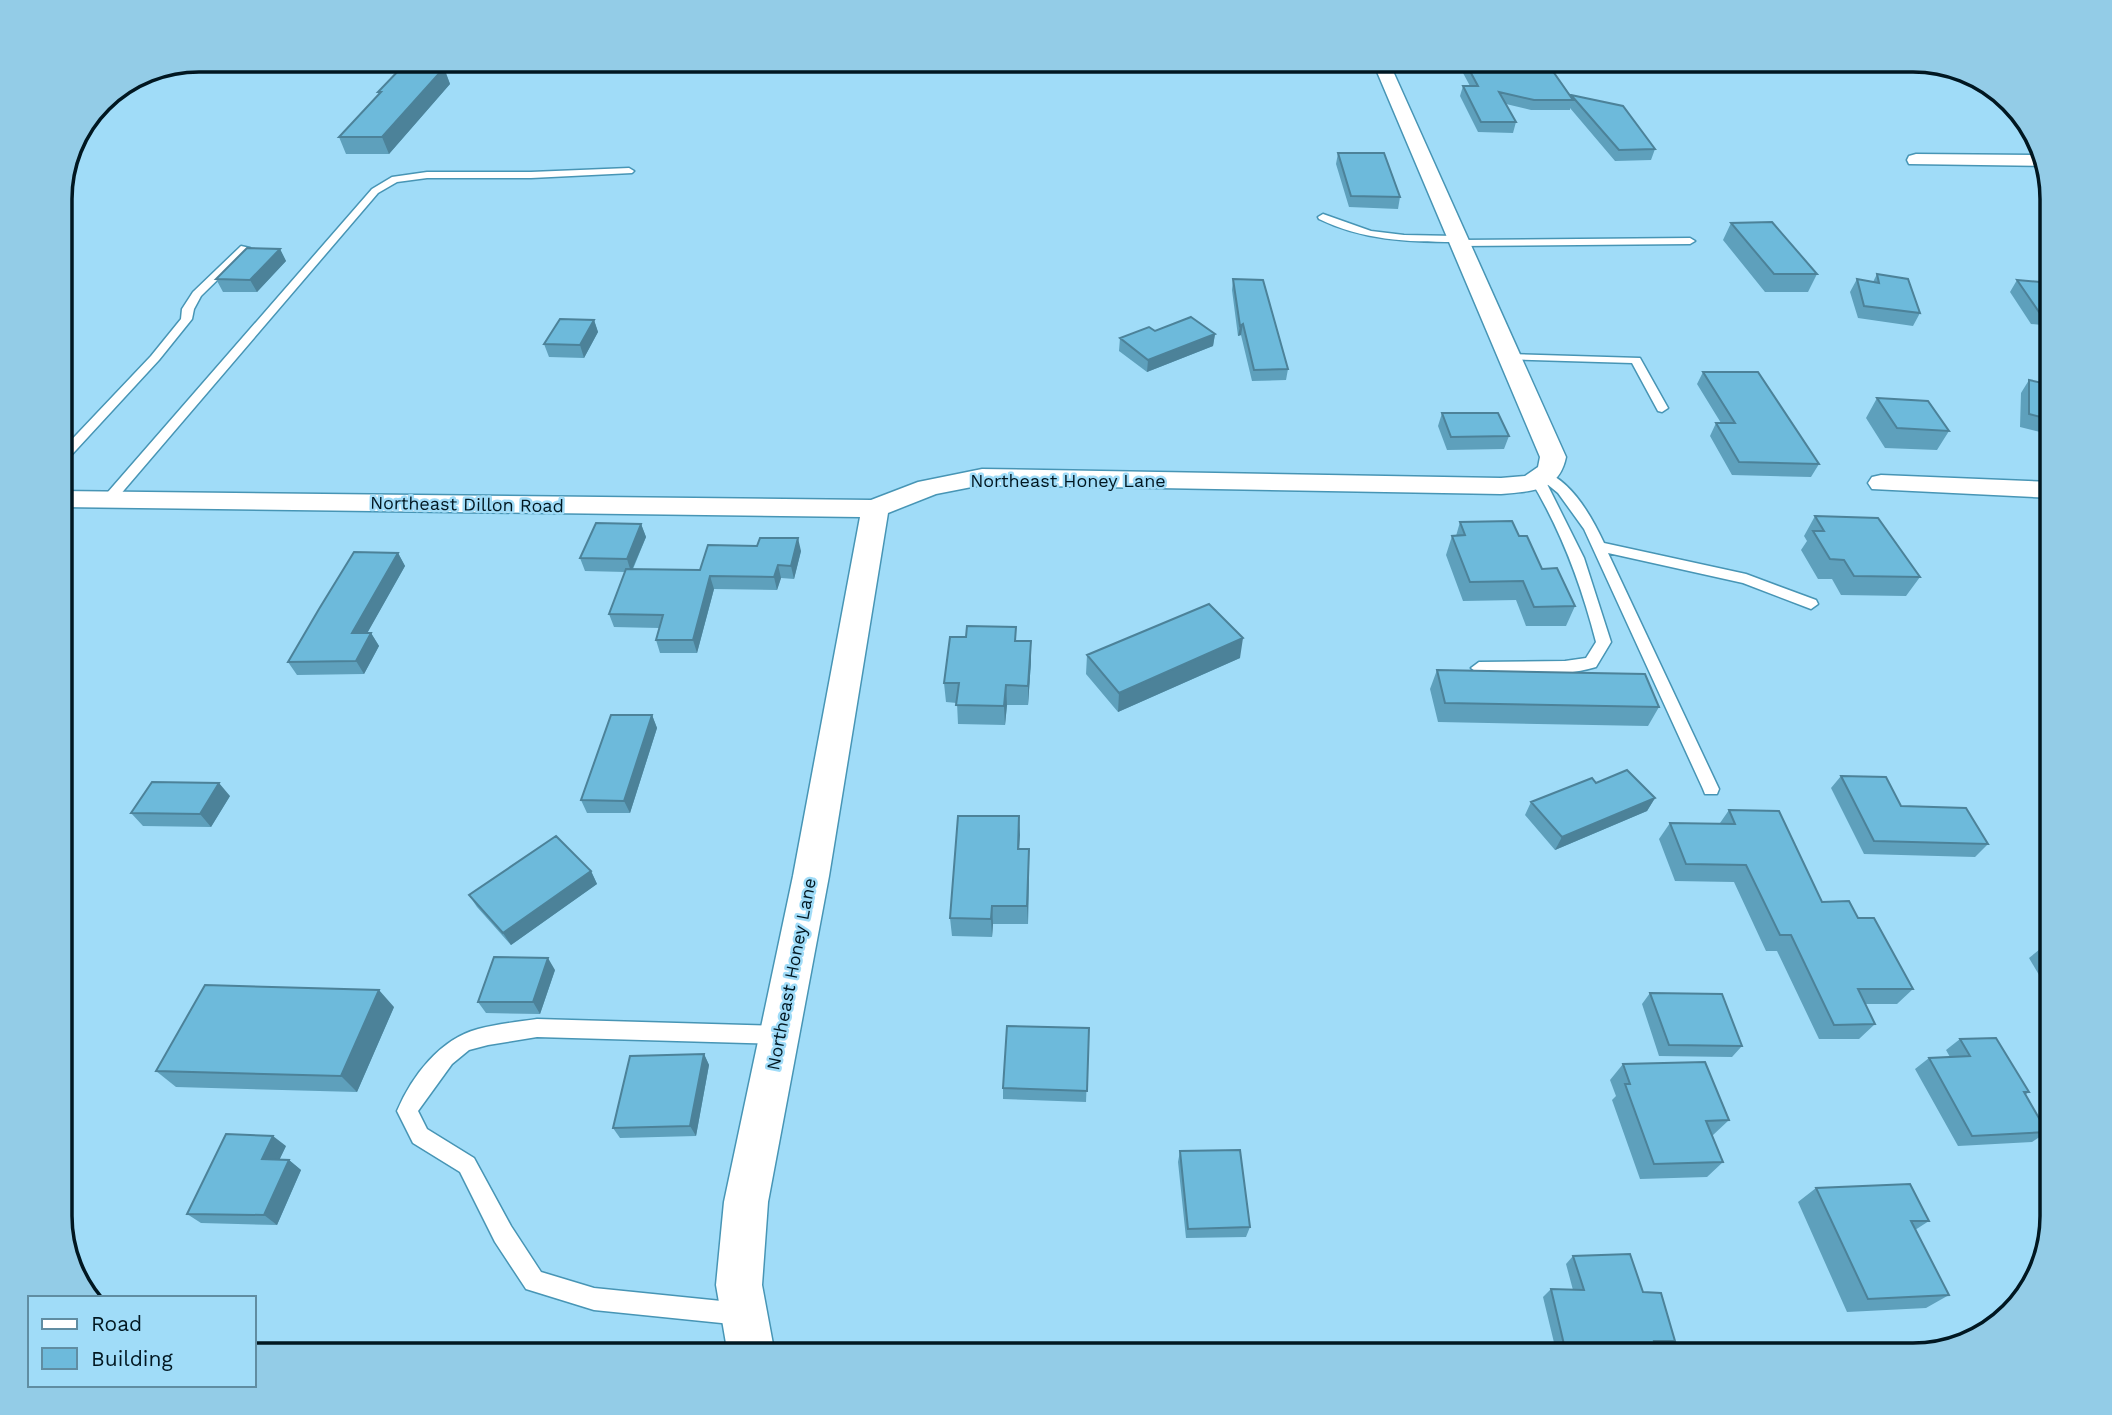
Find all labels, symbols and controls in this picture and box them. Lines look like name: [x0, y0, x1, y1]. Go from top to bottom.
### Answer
street label: Northeast Honey Lane: [970, 470, 1166, 491]
street label: Northeast Dillon Road: [370, 492, 564, 516]
street label: Northeast Honey Lane: [762, 876, 820, 1072]
legend: [28, 1296, 256, 1387]
text: Road: [91, 1311, 142, 1336]
text: Building: [91, 1346, 173, 1371]

